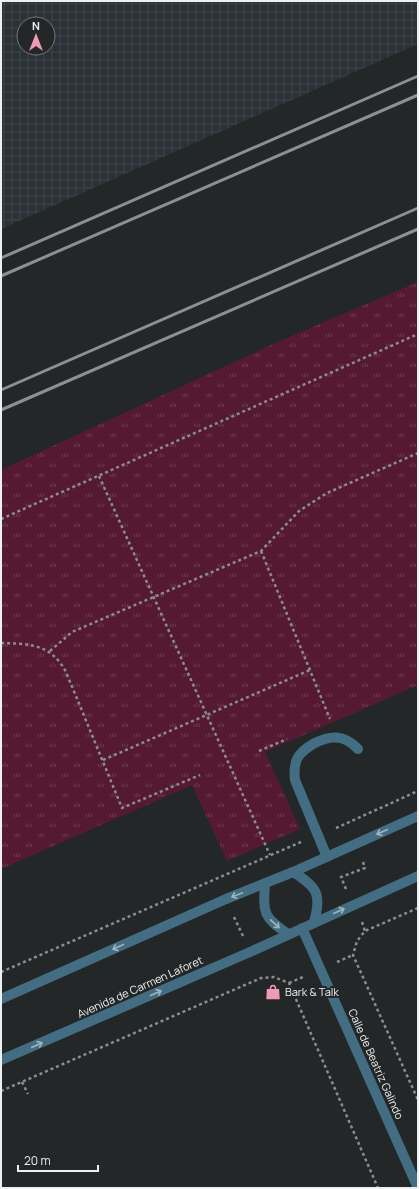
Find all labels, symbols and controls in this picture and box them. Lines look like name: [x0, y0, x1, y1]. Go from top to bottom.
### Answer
north arrow: [16, 16, 56, 56]
text: N: [32, 18, 40, 33]
one-way arrow: [377, 829, 389, 836]
one-way arrow: [232, 891, 244, 899]
one-way arrow: [332, 907, 344, 915]
one-way arrow: [270, 919, 280, 929]
one-way arrow: [113, 944, 125, 951]
street label: Avenida de Carmen Laforet: [75, 952, 205, 1021]
shop icon: Bark & Talk: [264, 983, 282, 1001]
place label: Bark & Talk: [285, 984, 339, 999]
one-way arrow: [149, 989, 161, 996]
street label: Calle de Beatriz Galindo: [345, 1006, 408, 1122]
one-way arrow: [30, 1041, 42, 1048]
scale bar: [18, 1147, 98, 1173]
text: 20 m: [24, 1152, 51, 1169]

